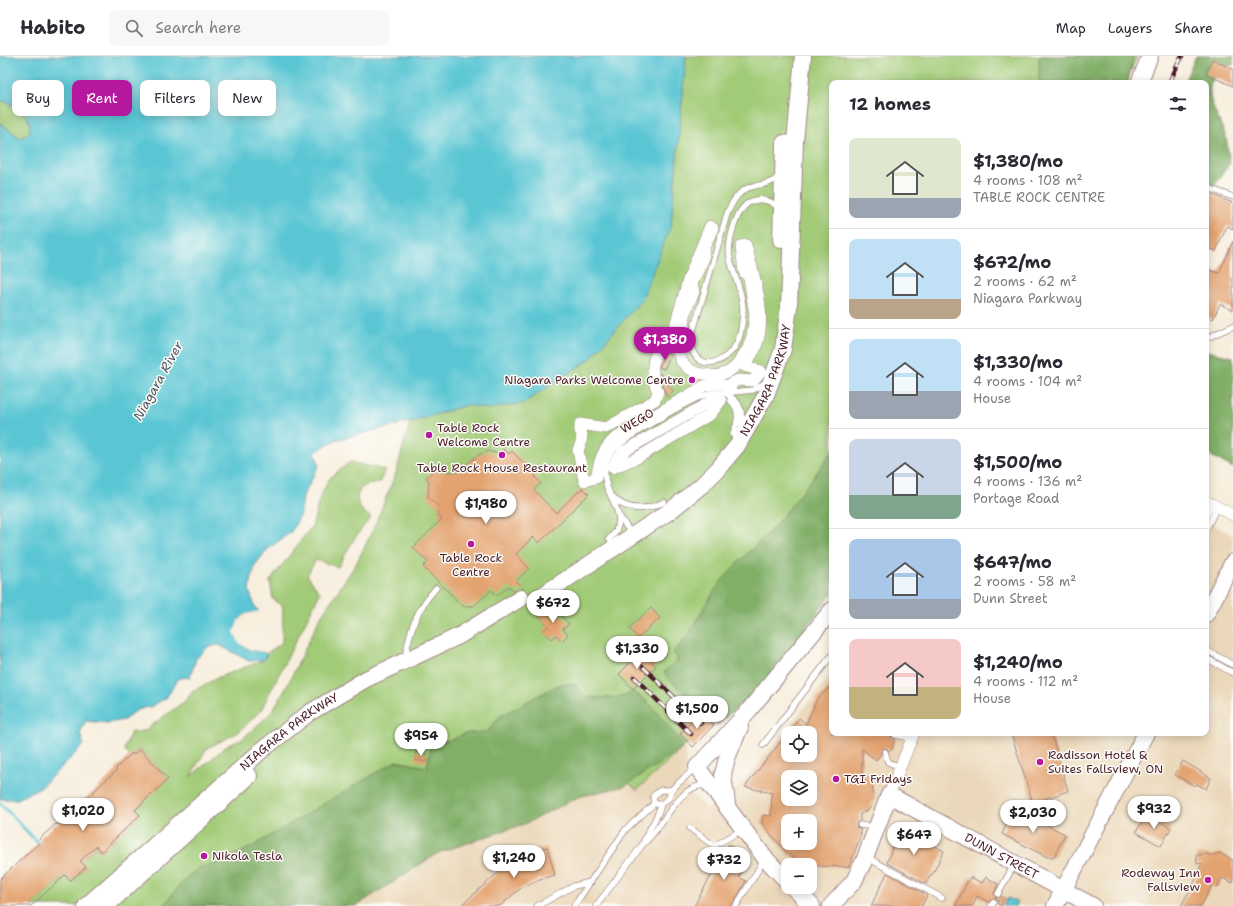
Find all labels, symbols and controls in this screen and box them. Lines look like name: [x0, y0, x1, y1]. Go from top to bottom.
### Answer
search box: [109, 10, 389, 46]
text: Habito: [20, 15, 85, 40]
icon: search: [123, 17, 145, 39]
text: Search here: [155, 18, 241, 38]
text: Map: [1056, 19, 1086, 37]
text: Layers: [1108, 19, 1152, 37]
text: Share: [1174, 19, 1213, 37]
chip: Buy: [12, 80, 64, 116]
chip: Rent: [72, 80, 132, 116]
chip: Filters: [140, 80, 210, 116]
chip: New: [218, 80, 276, 116]
text: 12 homes: [849, 93, 931, 115]
icon: filters: [1167, 93, 1189, 115]
text: $1,380/mo: [973, 150, 1063, 172]
icon: home: [881, 154, 929, 202]
text: 4 rooms · 108 m²: [973, 172, 1083, 189]
text: TABLE ROCK CENTRE: [973, 189, 1105, 206]
text: $672/mo: [973, 251, 1051, 273]
icon: home: [881, 255, 929, 303]
text: 2 rooms · 62 m²: [973, 273, 1077, 290]
text: Niagara Parkway: [973, 290, 1082, 307]
street label: NIAGARA PARKWAY: [736, 322, 795, 439]
pin: $1,380: [632, 327, 698, 361]
text: $1,380: [643, 331, 687, 348]
water label: Niagara River: [129, 338, 187, 424]
text: $1,330/mo: [973, 351, 1063, 373]
icon: home: [881, 355, 929, 403]
place label: Niagara Parks Welcome Centre: [504, 372, 684, 388]
text: 4 rooms · 104 m²: [973, 373, 1082, 390]
marker: Niagara Parks Welcome Centre: [687, 375, 697, 385]
text: House: [973, 390, 1011, 407]
street label: WEGO: [617, 405, 657, 437]
place label: Table Rock Welcome Centre: [437, 420, 531, 450]
marker: Table Rock Welcome Centre: [424, 430, 434, 440]
marker: Table Rock House Restaurant: [497, 450, 507, 460]
text: $1,500/mo: [973, 451, 1062, 473]
icon: home: [881, 455, 929, 503]
place label: Table Rock House Restaurant: [417, 460, 587, 476]
text: 4 rooms · 136 m²: [973, 473, 1082, 490]
text: Portage Road: [973, 490, 1059, 507]
pin: $1,980: [453, 491, 519, 525]
text: $1,980: [464, 495, 508, 512]
marker: Table Rock Centre: [466, 539, 476, 549]
place label: Table Rock Centre: [440, 550, 502, 580]
text: $647/mo: [973, 551, 1052, 573]
icon: home: [881, 555, 929, 603]
text: 2 rooms · 58 m²: [973, 573, 1076, 590]
pin: $672: [529, 590, 577, 624]
text: Dunn Street: [973, 590, 1048, 607]
text: $672: [536, 594, 570, 611]
pin: $1,330: [604, 636, 670, 670]
text: $1,330: [615, 640, 659, 657]
text: $1,240/mo: [973, 651, 1063, 673]
icon: home: [881, 655, 929, 703]
text: 4 rooms · 112 m²: [973, 673, 1078, 690]
street label: NIAGARA PARKWAY: [236, 689, 342, 774]
text: House: [973, 690, 1011, 707]
pin: $1,500: [664, 696, 730, 730]
text: $1,500: [675, 700, 719, 717]
pin: $954: [397, 723, 445, 757]
map controls: [781, 726, 817, 894]
button: locate: [781, 726, 817, 762]
text: $954: [404, 727, 438, 744]
place label: Radisson Hotel & Suites Fallsview, ON: [1048, 747, 1163, 777]
marker: Radisson Hotel & Suites Fallsview, ON: [1035, 757, 1045, 767]
button: layers: [781, 770, 817, 806]
place label: TGI Fridays: [844, 771, 912, 787]
marker: TGI Fridays: [831, 774, 841, 784]
pin: $932: [1130, 796, 1178, 830]
pin: $1,020: [50, 798, 116, 832]
pin: $2,030: [1000, 800, 1066, 834]
text: $932: [1136, 800, 1172, 817]
text: $1,020: [61, 802, 105, 819]
text: $2,030: [1009, 804, 1057, 821]
button: +: [781, 814, 817, 850]
pin: $647: [890, 822, 938, 856]
text: $647: [896, 826, 932, 843]
street label: DUNN STREET: [962, 830, 1042, 883]
pin: $1,240: [481, 845, 547, 879]
pin: $732: [700, 847, 748, 881]
place label: Nikola Tesla: [212, 848, 283, 864]
text: $1,240: [492, 849, 536, 866]
marker: Nikola Tesla: [199, 851, 209, 861]
text: $732: [706, 851, 742, 868]
button: −: [781, 858, 817, 894]
place label: Rodeway Inn Fallsview: [1121, 865, 1201, 895]
marker: Rodeway Inn Fallsview: [1203, 875, 1213, 885]

